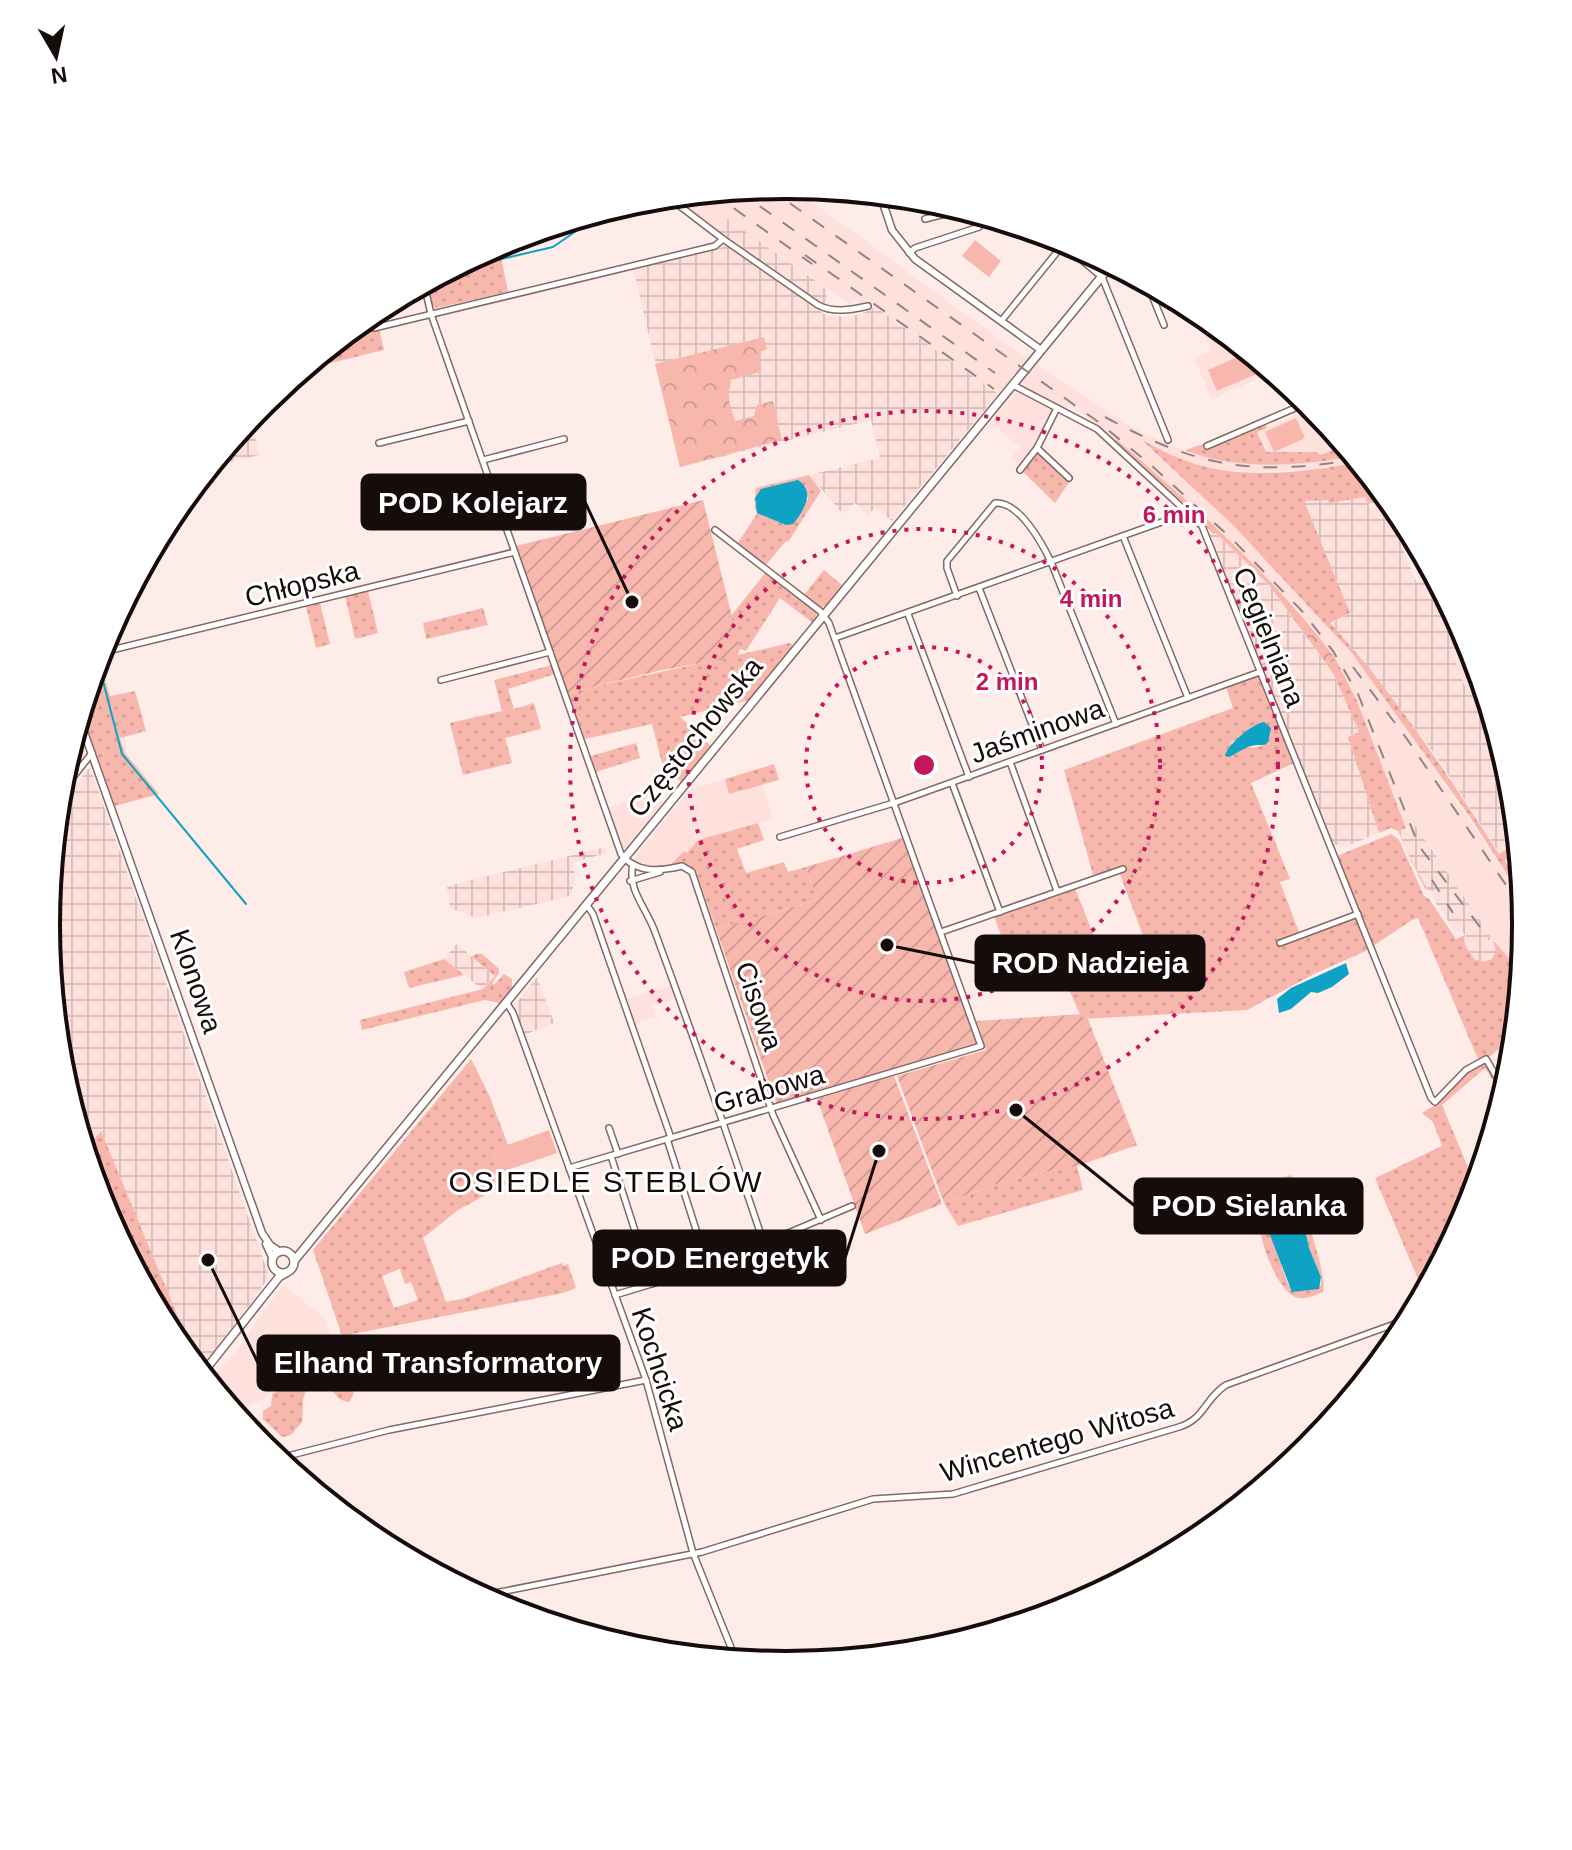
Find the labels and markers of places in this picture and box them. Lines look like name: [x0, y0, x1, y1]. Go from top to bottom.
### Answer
callout: POD Kolejarz: [362, 475, 585, 529]
centre of rings: [910, 751, 938, 779]
callout: ROD Nadzieja: [976, 936, 1204, 990]
callout: POD Sielanka: [1135, 1179, 1362, 1233]
callout: POD Energetyk: [594, 1231, 845, 1285]
callout: Elhand Transformatory: [258, 1336, 619, 1390]

